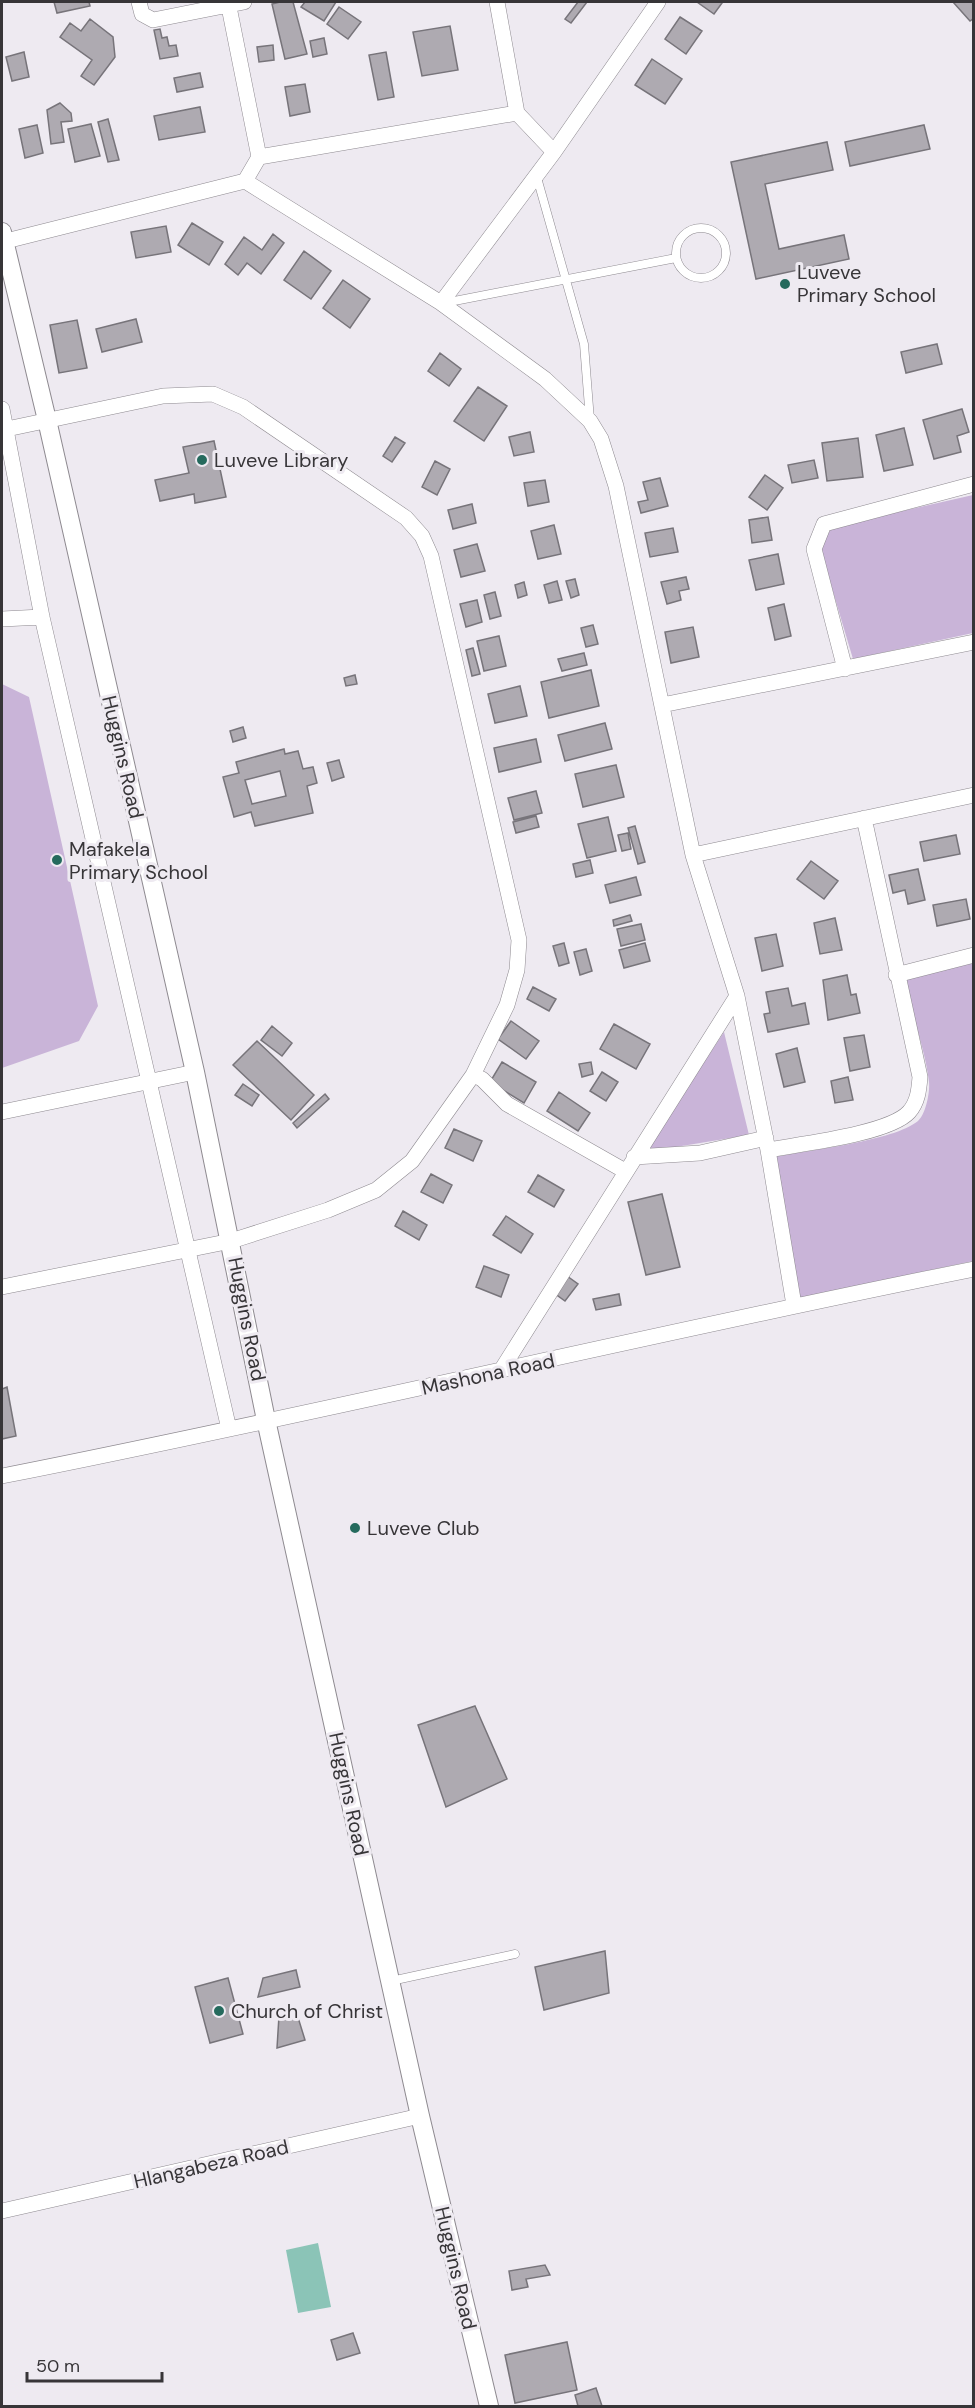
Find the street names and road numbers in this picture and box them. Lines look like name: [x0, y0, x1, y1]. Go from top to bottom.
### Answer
street label: Huggins Road: [96, 693, 150, 821]
street label: Huggins Road: [222, 1255, 272, 1383]
street label: Mashona Road: [419, 1347, 557, 1401]
street label: Huggins Road: [323, 1730, 375, 1858]
street label: Hlangabeza Road: [131, 2134, 291, 2194]
street label: Huggins Road: [429, 2204, 483, 2332]

